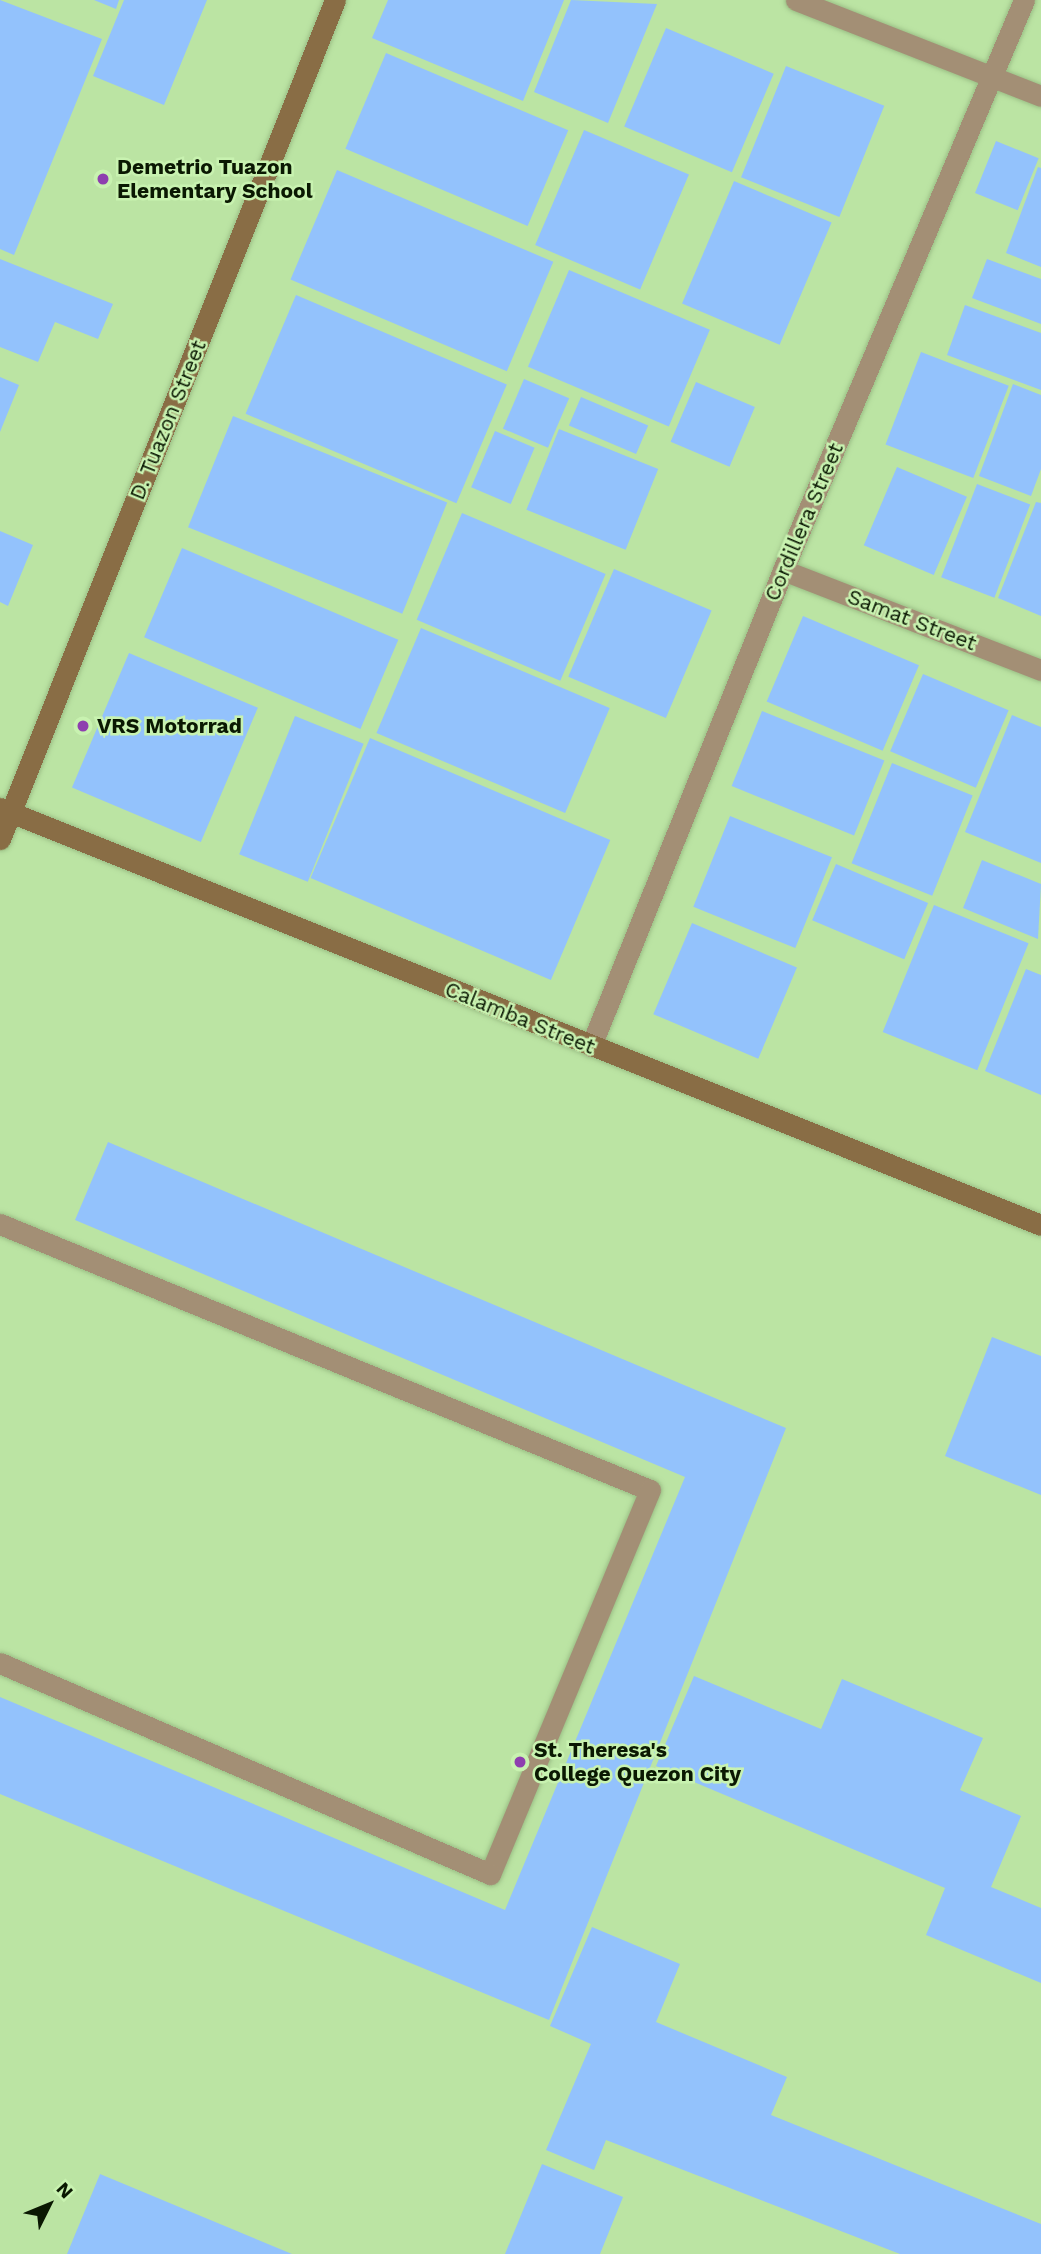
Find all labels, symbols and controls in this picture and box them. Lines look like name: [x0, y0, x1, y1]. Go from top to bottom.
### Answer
place label: Demetrio Tuazon Elementary School: [117, 154, 313, 204]
marker: Demetrio Tuazon Elementary School: [95, 171, 111, 187]
street label: D. Tuazon Street: [124, 336, 212, 504]
street label: Cordillera Street: [759, 439, 849, 605]
street label: Samat Street: [844, 584, 980, 656]
place label: VRS Motorrad: [97, 713, 242, 739]
marker: VRS Motorrad: [75, 718, 91, 734]
street label: Calamba Street: [441, 976, 599, 1060]
place label: St. Theresa's College Quezon City: [534, 1737, 741, 1787]
marker: St. Theresa's College Quezon City: [512, 1754, 528, 1770]
north arrow: [14, 2170, 84, 2240]
text: N: [52, 2177, 78, 2203]

